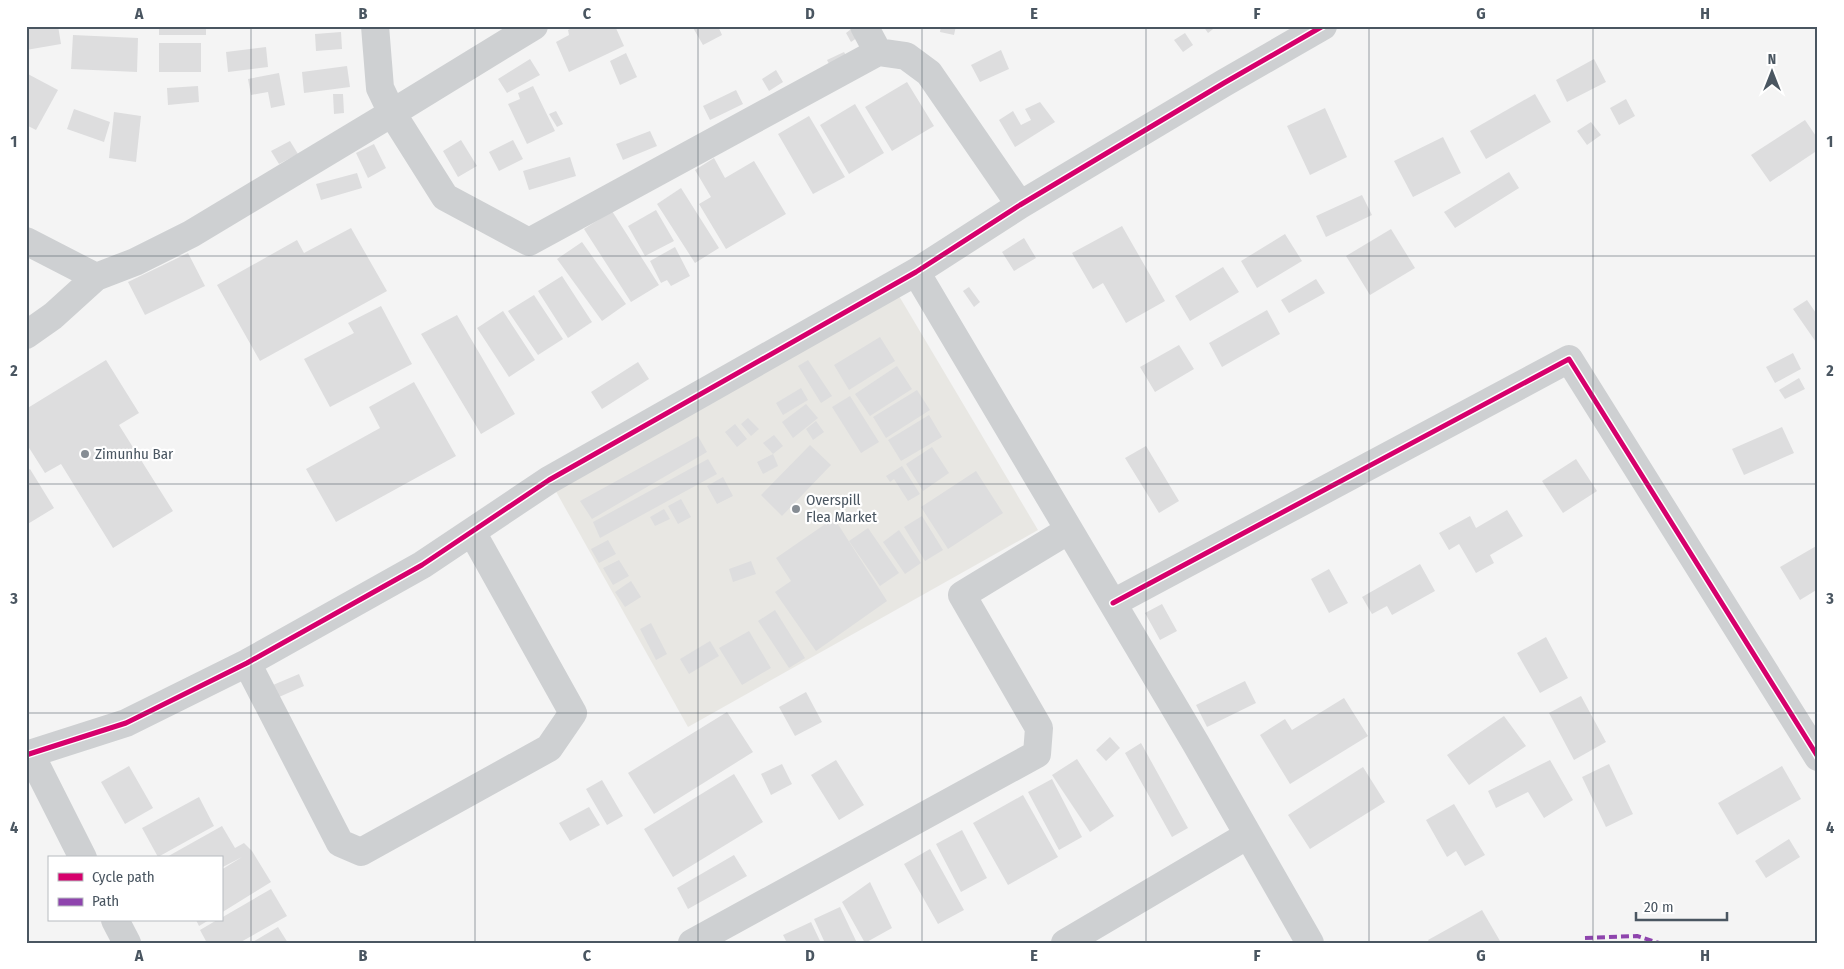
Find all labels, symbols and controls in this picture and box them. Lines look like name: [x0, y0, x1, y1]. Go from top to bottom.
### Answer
text: A: [134, 4, 144, 23]
text: B: [359, 4, 368, 23]
text: C: [583, 4, 592, 23]
text: D: [805, 4, 815, 23]
text: E: [1030, 4, 1038, 23]
text: F: [1253, 4, 1261, 23]
text: G: [1476, 4, 1486, 23]
text: H: [1700, 4, 1710, 23]
north arrow: [1746, 48, 1796, 98]
text: N: [1768, 51, 1776, 68]
text: 1: [11, 132, 17, 151]
text: 1: [1827, 132, 1833, 151]
text: 2: [9, 361, 18, 380]
text: 2: [1825, 361, 1834, 380]
place label: Zimunhu Bar: [95, 445, 174, 463]
marker: Zimunhu Bar: [79, 448, 91, 460]
place label: Overspill Flea Market: [806, 491, 877, 526]
marker: Overspill Flea Market: [790, 503, 802, 515]
text: 3: [9, 589, 18, 608]
text: 3: [1825, 589, 1834, 608]
text: 4: [10, 818, 18, 837]
text: 4: [1826, 818, 1834, 837]
legend: [48, 856, 222, 922]
text: Cycle path: [92, 868, 155, 886]
scale bar: [1636, 889, 1728, 921]
text: Path: [92, 892, 119, 910]
text: 20 m: [1644, 898, 1674, 916]
text: A: [134, 946, 144, 965]
text: B: [359, 946, 368, 965]
text: C: [583, 946, 592, 965]
text: D: [805, 946, 815, 965]
text: E: [1030, 946, 1038, 965]
text: F: [1253, 946, 1261, 965]
text: G: [1476, 946, 1486, 965]
text: H: [1700, 946, 1710, 965]

